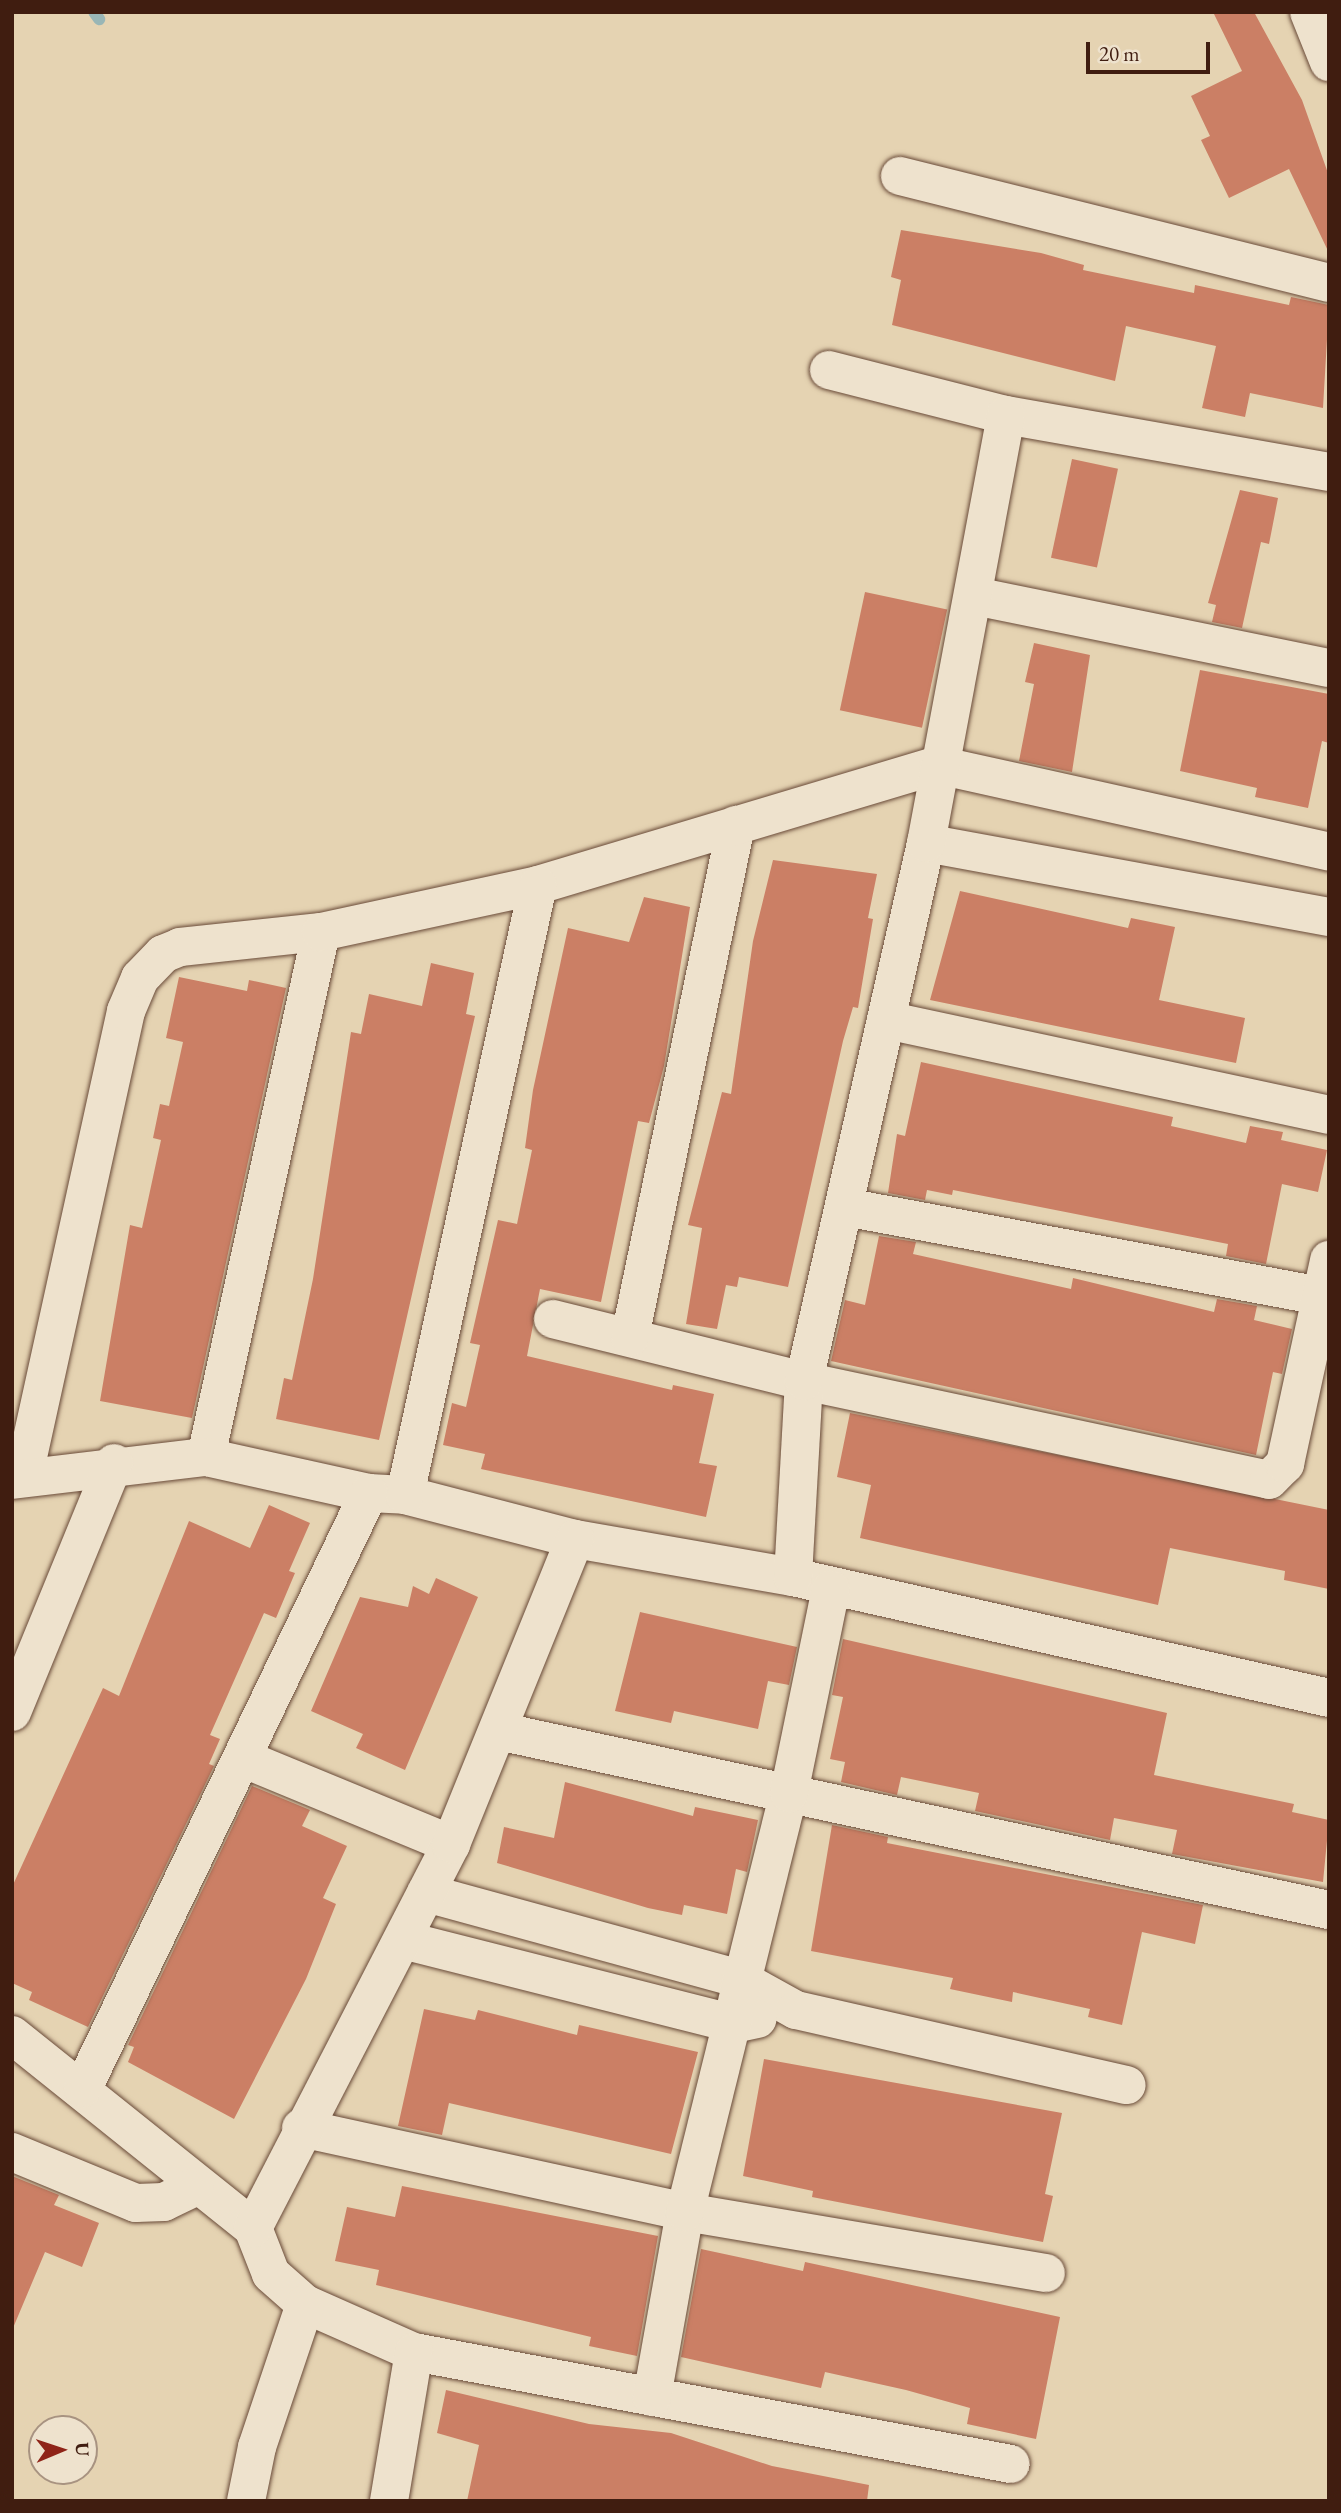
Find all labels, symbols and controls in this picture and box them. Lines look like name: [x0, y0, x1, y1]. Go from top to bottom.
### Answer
scale bar: [1089, 28, 1213, 72]
text: 20 m: [1099, 40, 1140, 67]
north arrow: [28, 2415, 98, 2485]
text: U: [70, 2442, 95, 2457]

